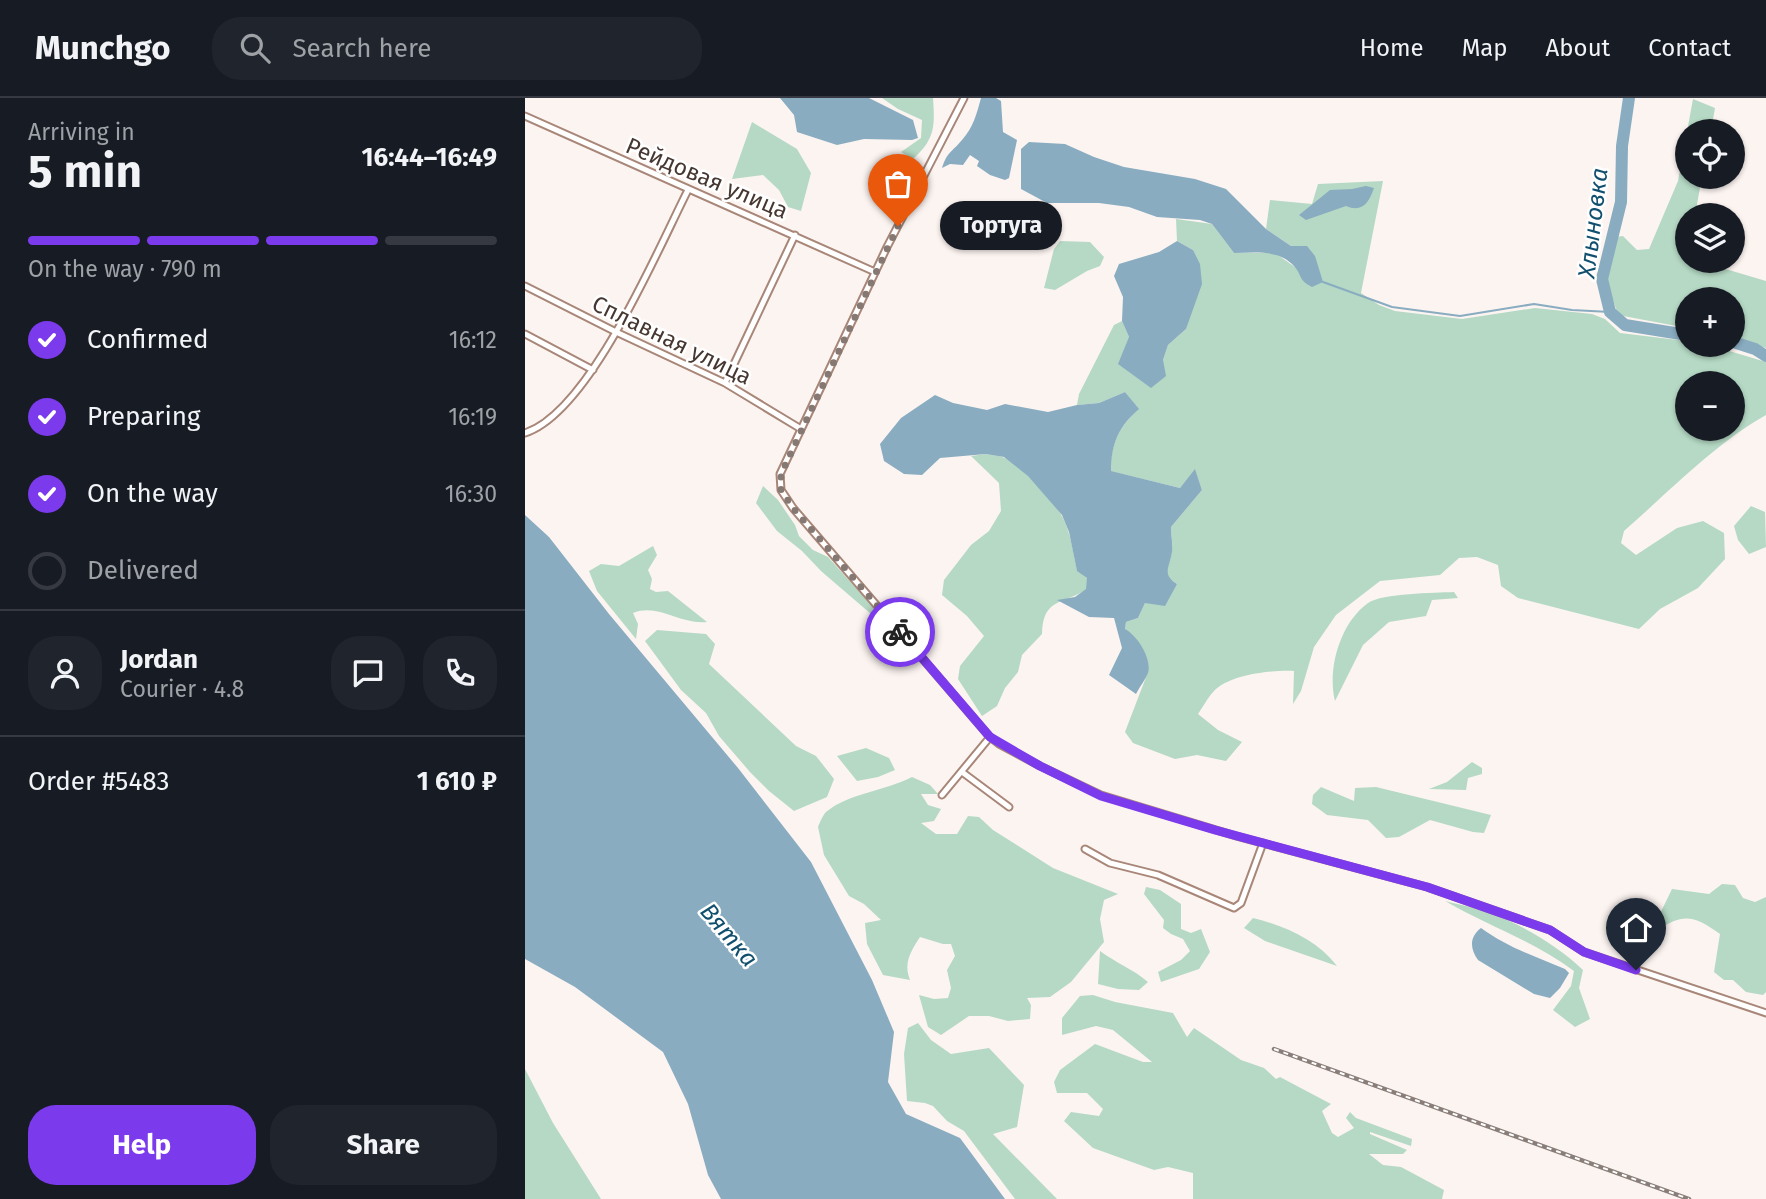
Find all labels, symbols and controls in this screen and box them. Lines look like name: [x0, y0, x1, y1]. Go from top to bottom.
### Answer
search box: [212, 17, 702, 80]
text: Munchgo: [35, 28, 170, 68]
icon: search: [236, 29, 274, 67]
text: Search here: [292, 33, 431, 64]
text: Home: [1360, 34, 1424, 62]
text: Map: [1462, 34, 1508, 62]
text: About: [1546, 34, 1610, 62]
text: Contact: [1648, 34, 1731, 62]
text: Arriving in: [28, 118, 135, 146]
map controls: [1675, 119, 1745, 441]
button: locate: [1675, 119, 1745, 189]
street label: Рейдовая улица: [622, 131, 792, 225]
text: 16:44–16:49: [362, 142, 497, 173]
text: 5 min: [28, 144, 142, 199]
pin: [868, 154, 928, 226]
icon: bag: [879, 165, 917, 203]
water label: Хлыновка: [1572, 166, 1614, 281]
callout: Тортуга: [940, 202, 1063, 250]
button: layers: [1675, 203, 1745, 273]
text: Тортуга: [960, 211, 1042, 239]
text: On the way · 790 m: [28, 255, 222, 283]
button: +: [1675, 287, 1745, 357]
street label: Сплавная улица: [588, 289, 756, 391]
icon: check: [28, 321, 66, 359]
text: Confirmed: [87, 324, 208, 355]
text: 16:12: [449, 326, 497, 354]
button: −: [1675, 371, 1745, 441]
icon: check: [28, 398, 66, 436]
text: Preparing: [87, 401, 200, 432]
text: 16:19: [448, 403, 497, 431]
icon: check: [28, 475, 66, 513]
text: On the way: [87, 478, 218, 509]
text: 16:30: [445, 480, 497, 508]
text: Delivered: [87, 555, 199, 586]
courier: [865, 597, 935, 667]
icon: bike: [881, 613, 919, 651]
button: person: [28, 636, 102, 710]
button: chat: [331, 636, 405, 710]
button: phone: [423, 636, 497, 710]
text: Jordan: [120, 644, 198, 675]
text: Courier · 4.8: [120, 675, 244, 703]
text: Order #5483: [28, 766, 170, 797]
text: 1 610 ₽: [417, 766, 497, 797]
water label: Вятка: [694, 898, 764, 972]
pin: [1606, 898, 1666, 970]
icon: home: [1617, 909, 1655, 947]
button: Help: [28, 1105, 256, 1185]
button: Share: [270, 1105, 497, 1185]

